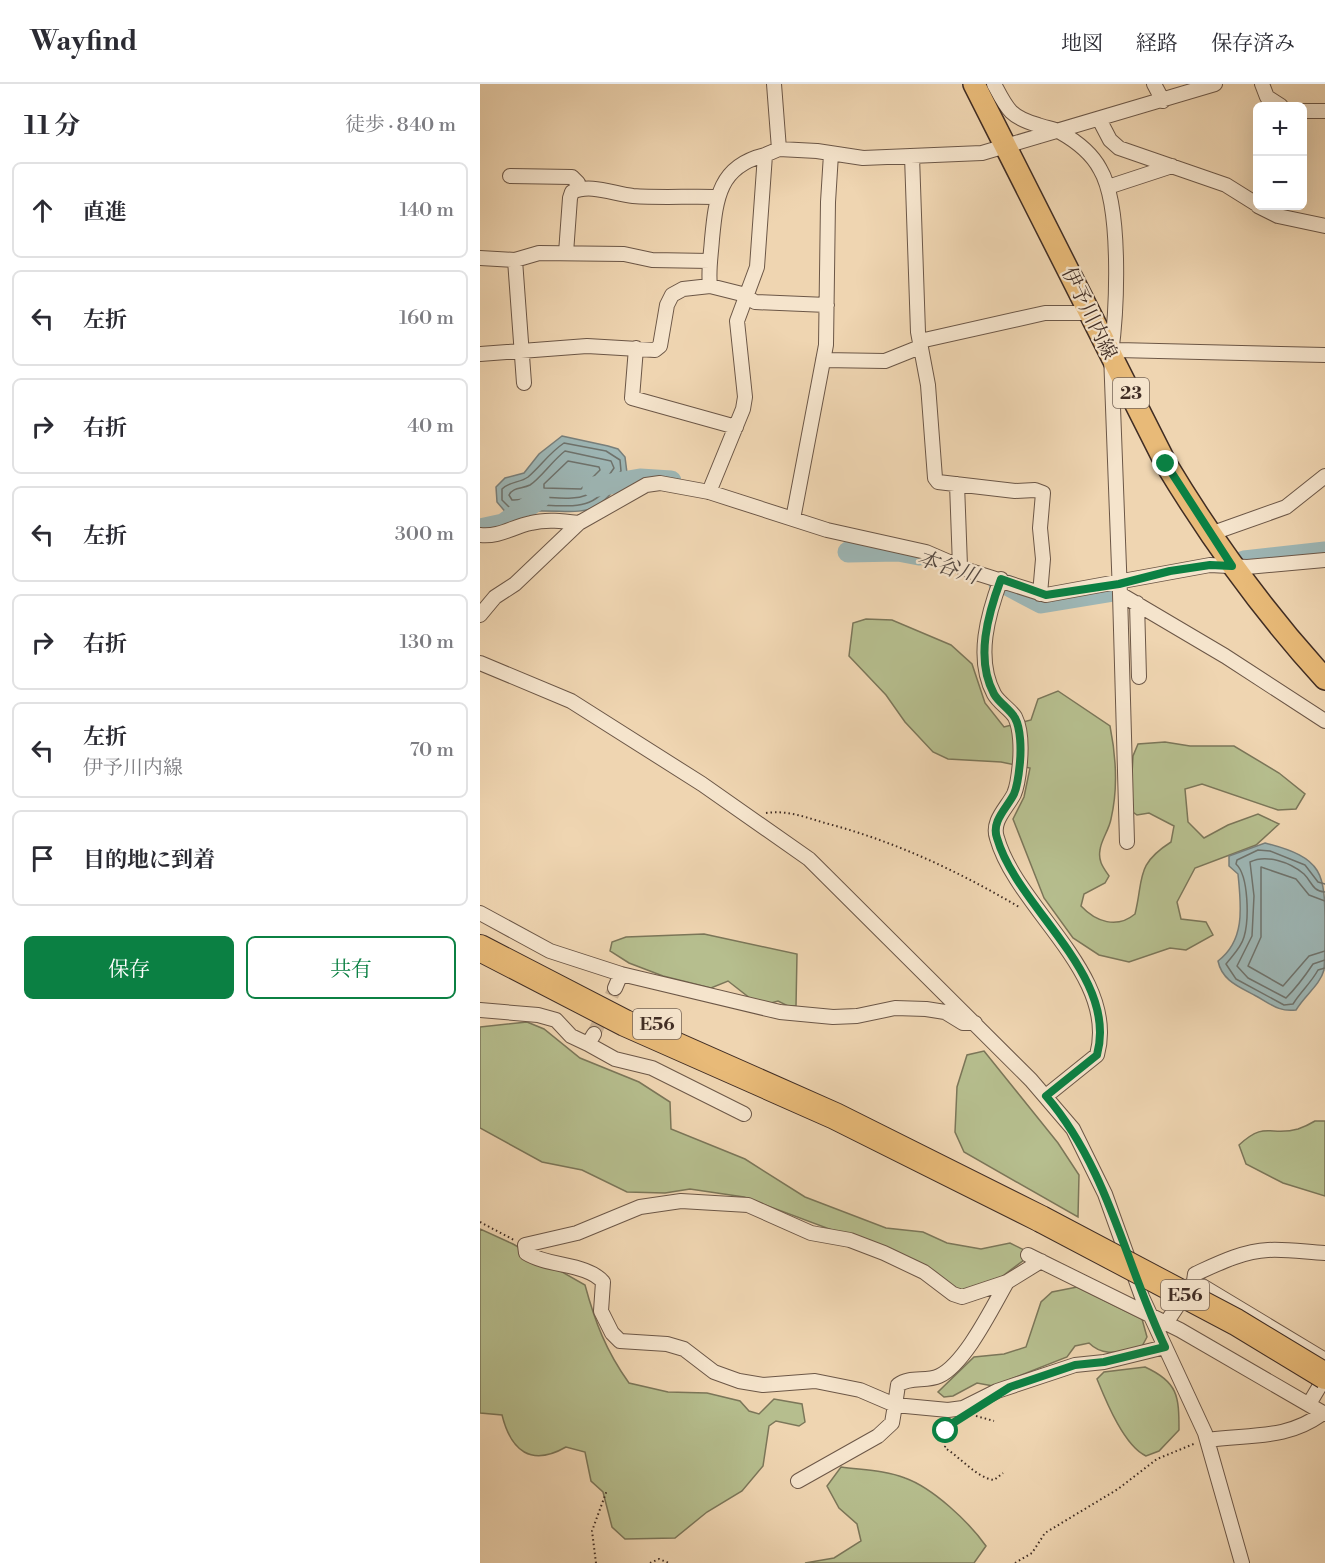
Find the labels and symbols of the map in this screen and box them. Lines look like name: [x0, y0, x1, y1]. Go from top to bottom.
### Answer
street label: 伊予川内線: [1055, 263, 1122, 364]
road number: 23: [1113, 378, 1149, 408]
route end: [1152, 450, 1178, 476]
water label: 本谷川: [914, 545, 984, 591]
road number: E56: [633, 1009, 681, 1039]
road number: E56: [1161, 1280, 1209, 1310]
route start: [932, 1417, 958, 1443]

